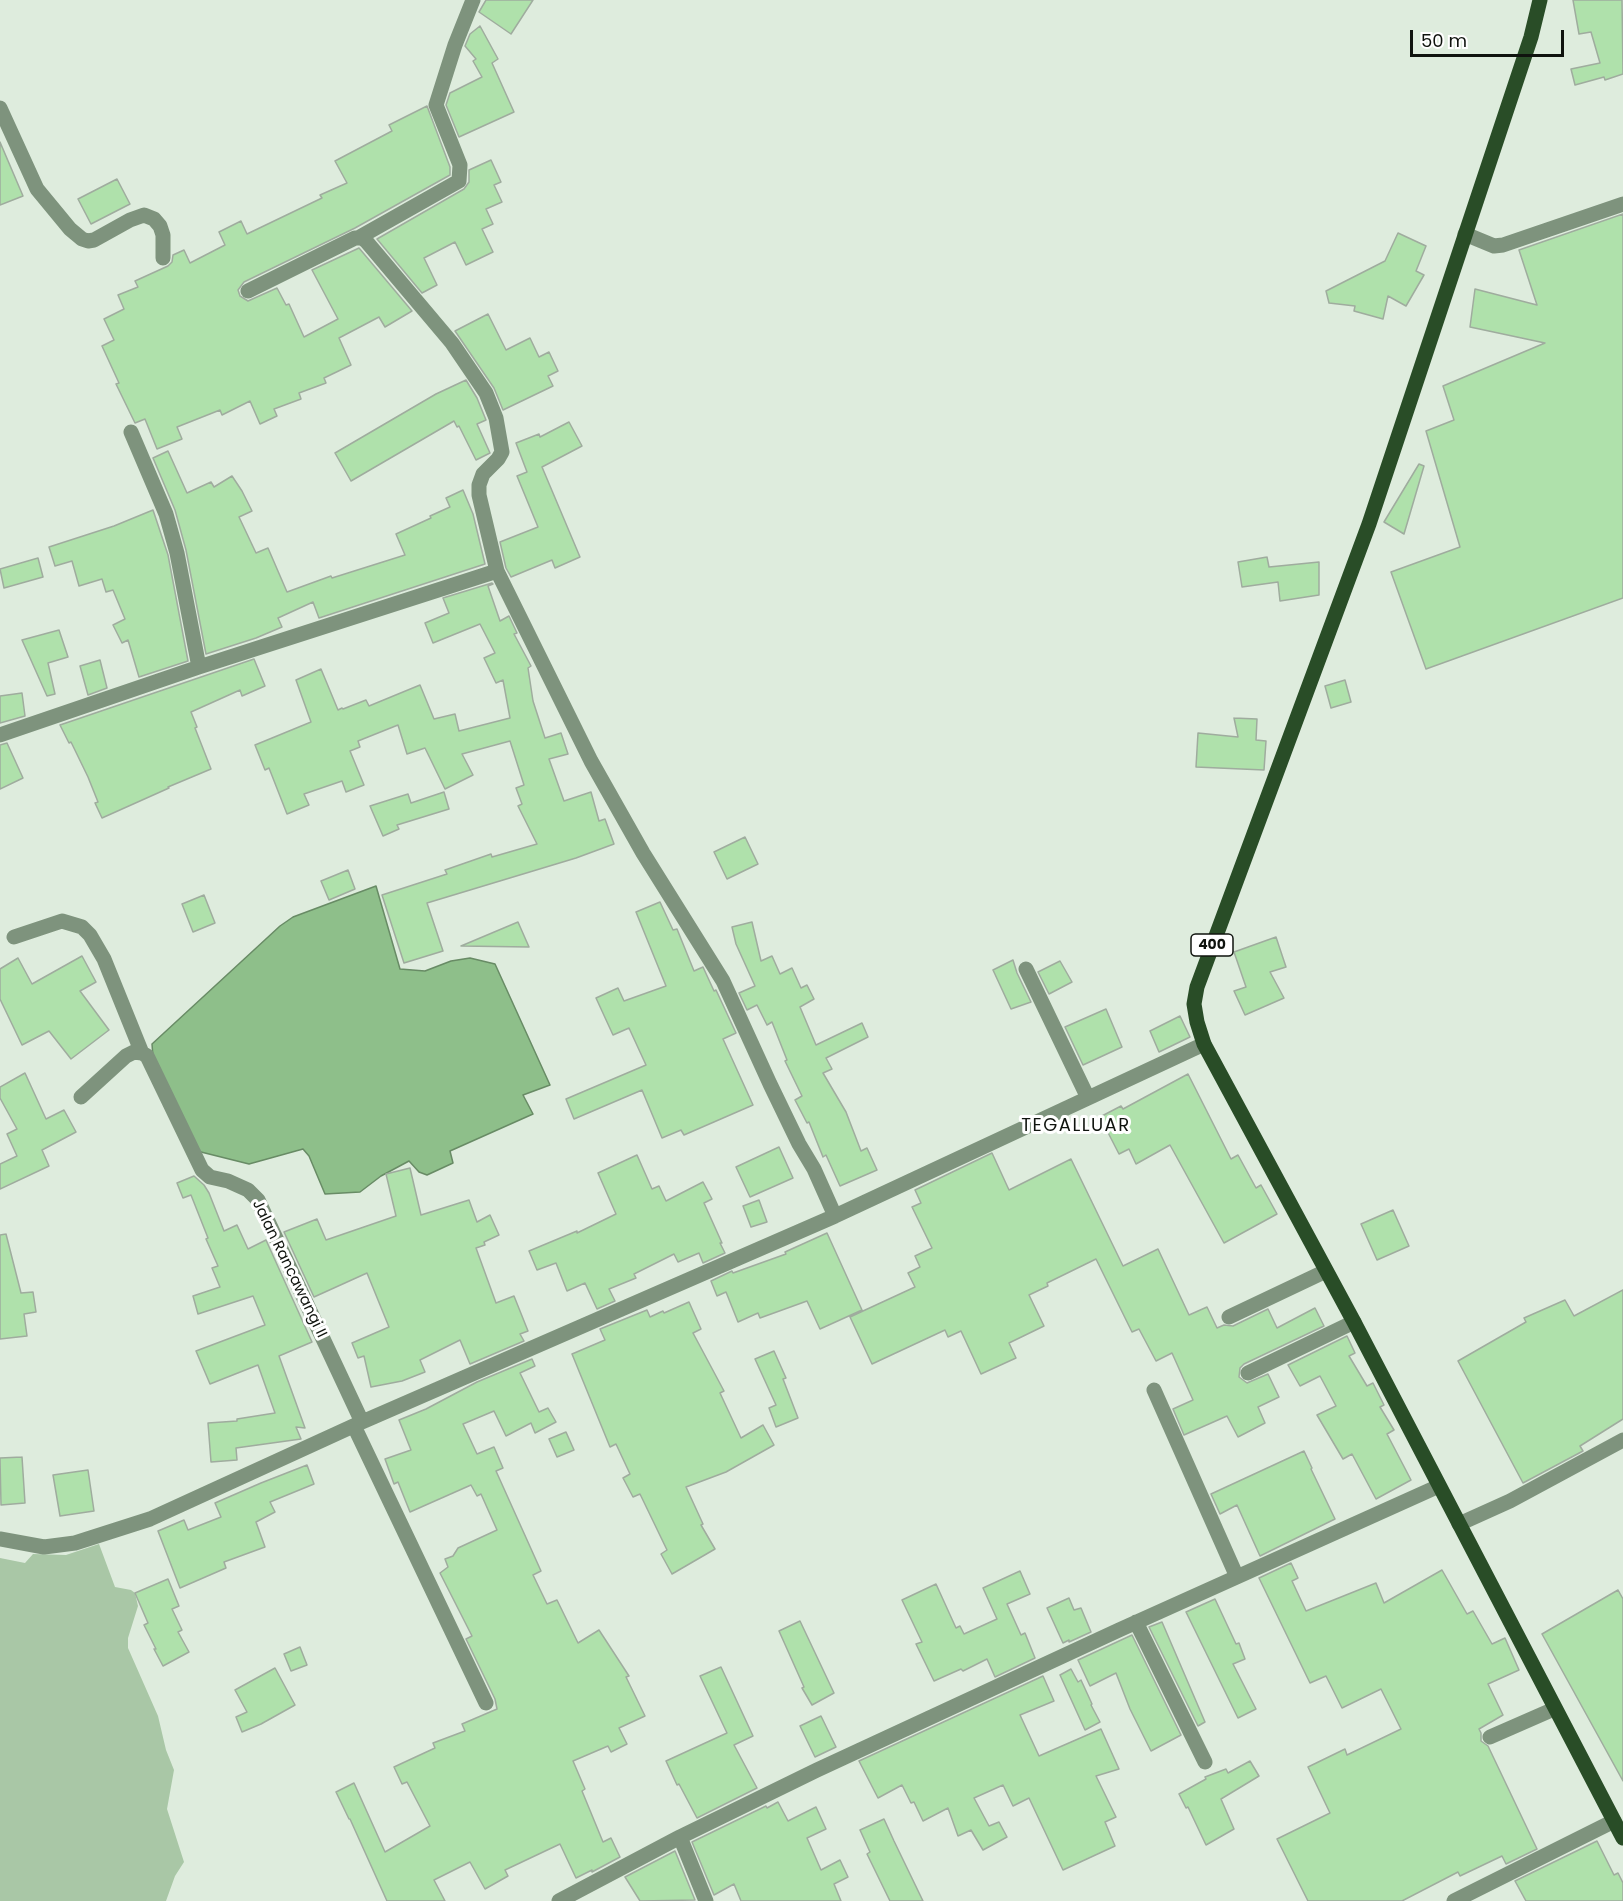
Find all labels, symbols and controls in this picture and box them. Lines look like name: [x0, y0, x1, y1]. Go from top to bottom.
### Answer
scale bar: [1413, 18, 1568, 56]
text: 50 m: [1421, 28, 1467, 53]
road number: 400: [1191, 934, 1233, 956]
district label: TEGALLUAR: [1021, 1115, 1131, 1137]
street label: Jalan Rancawangi II: [248, 1197, 330, 1341]

